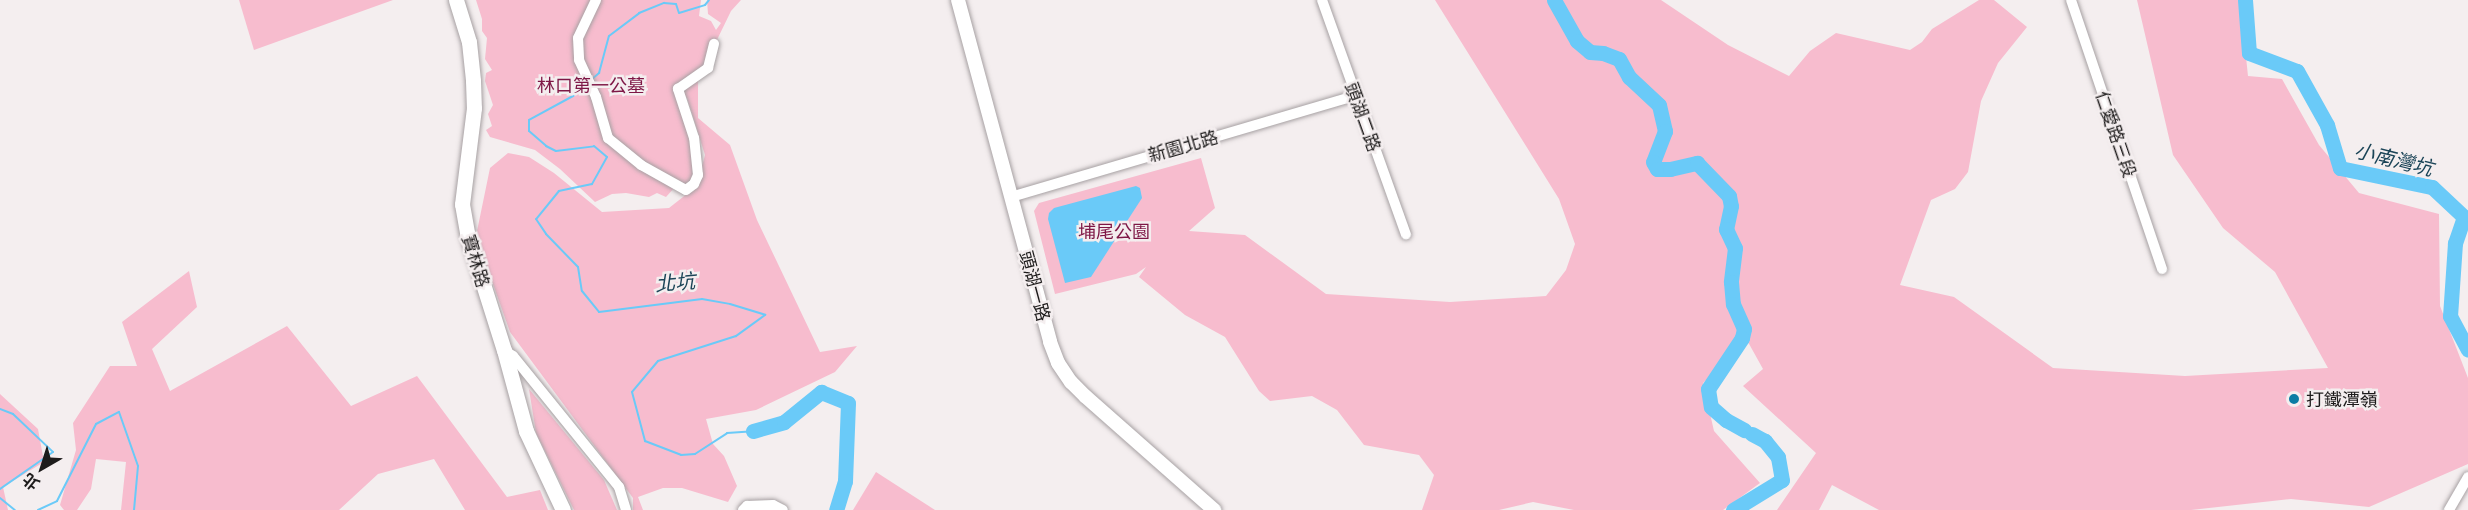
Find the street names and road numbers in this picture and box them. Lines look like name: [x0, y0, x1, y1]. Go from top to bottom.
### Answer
street label: 頭湖二路: [1341, 79, 1385, 155]
street label: 仁愛路三段: [2091, 88, 2141, 180]
street label: 新園北路: [1145, 126, 1221, 166]
street label: 寶林路: [458, 232, 494, 290]
street label: 頭湖一路: [1015, 248, 1055, 324]

